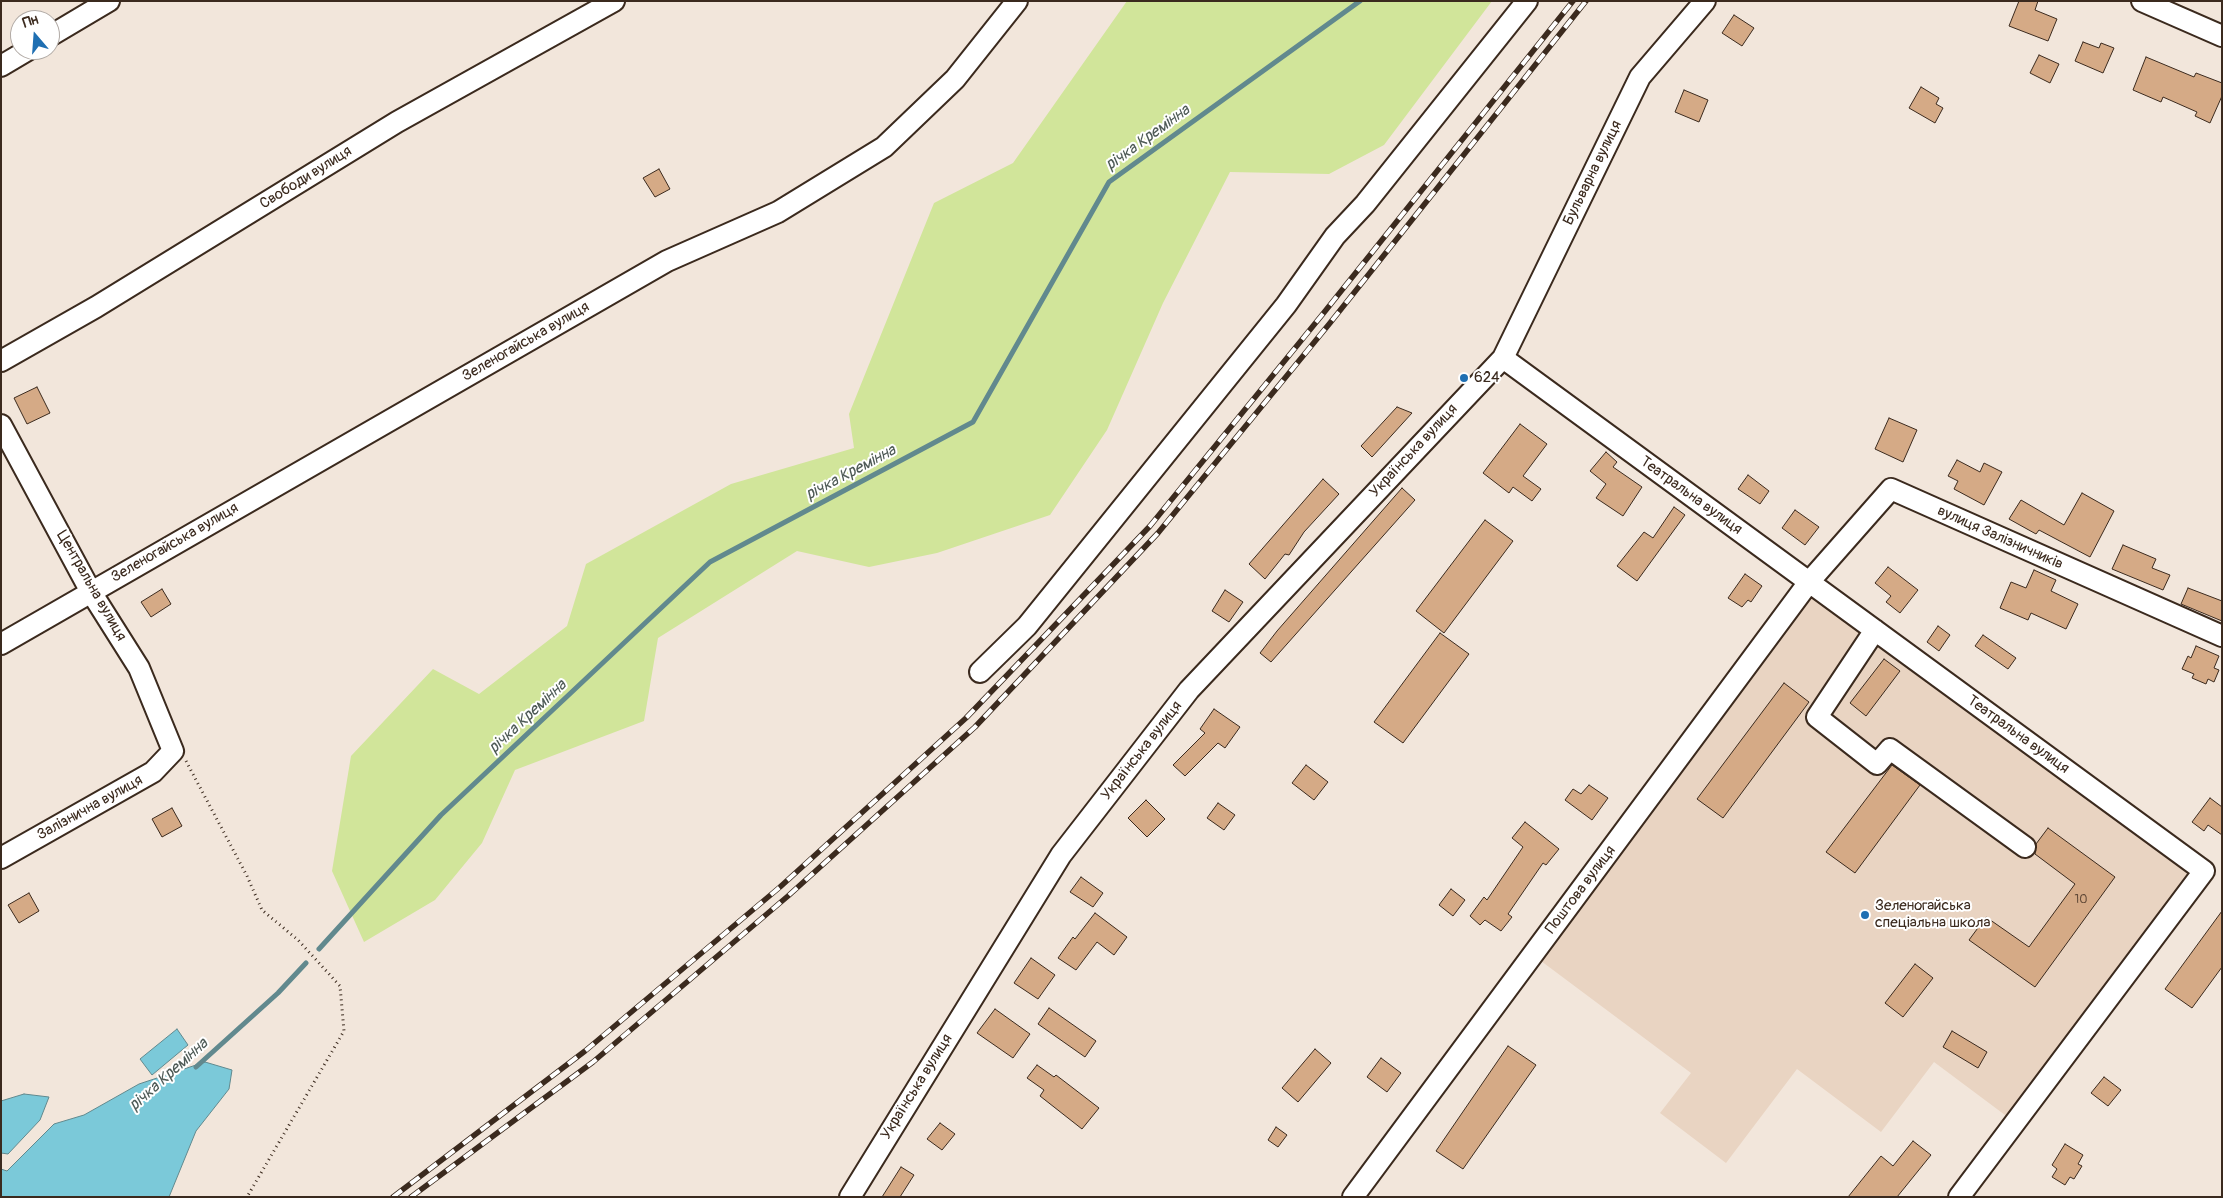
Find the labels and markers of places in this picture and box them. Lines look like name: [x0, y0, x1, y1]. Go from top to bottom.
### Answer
place label: 624: [1474, 369, 1500, 387]
marker: 624: [1458, 372, 1470, 384]
place label: Зеленогайська спеціальна школа: [1875, 897, 1990, 932]
marker: Зеленогайська спеціальна школа: [1859, 909, 1871, 921]

